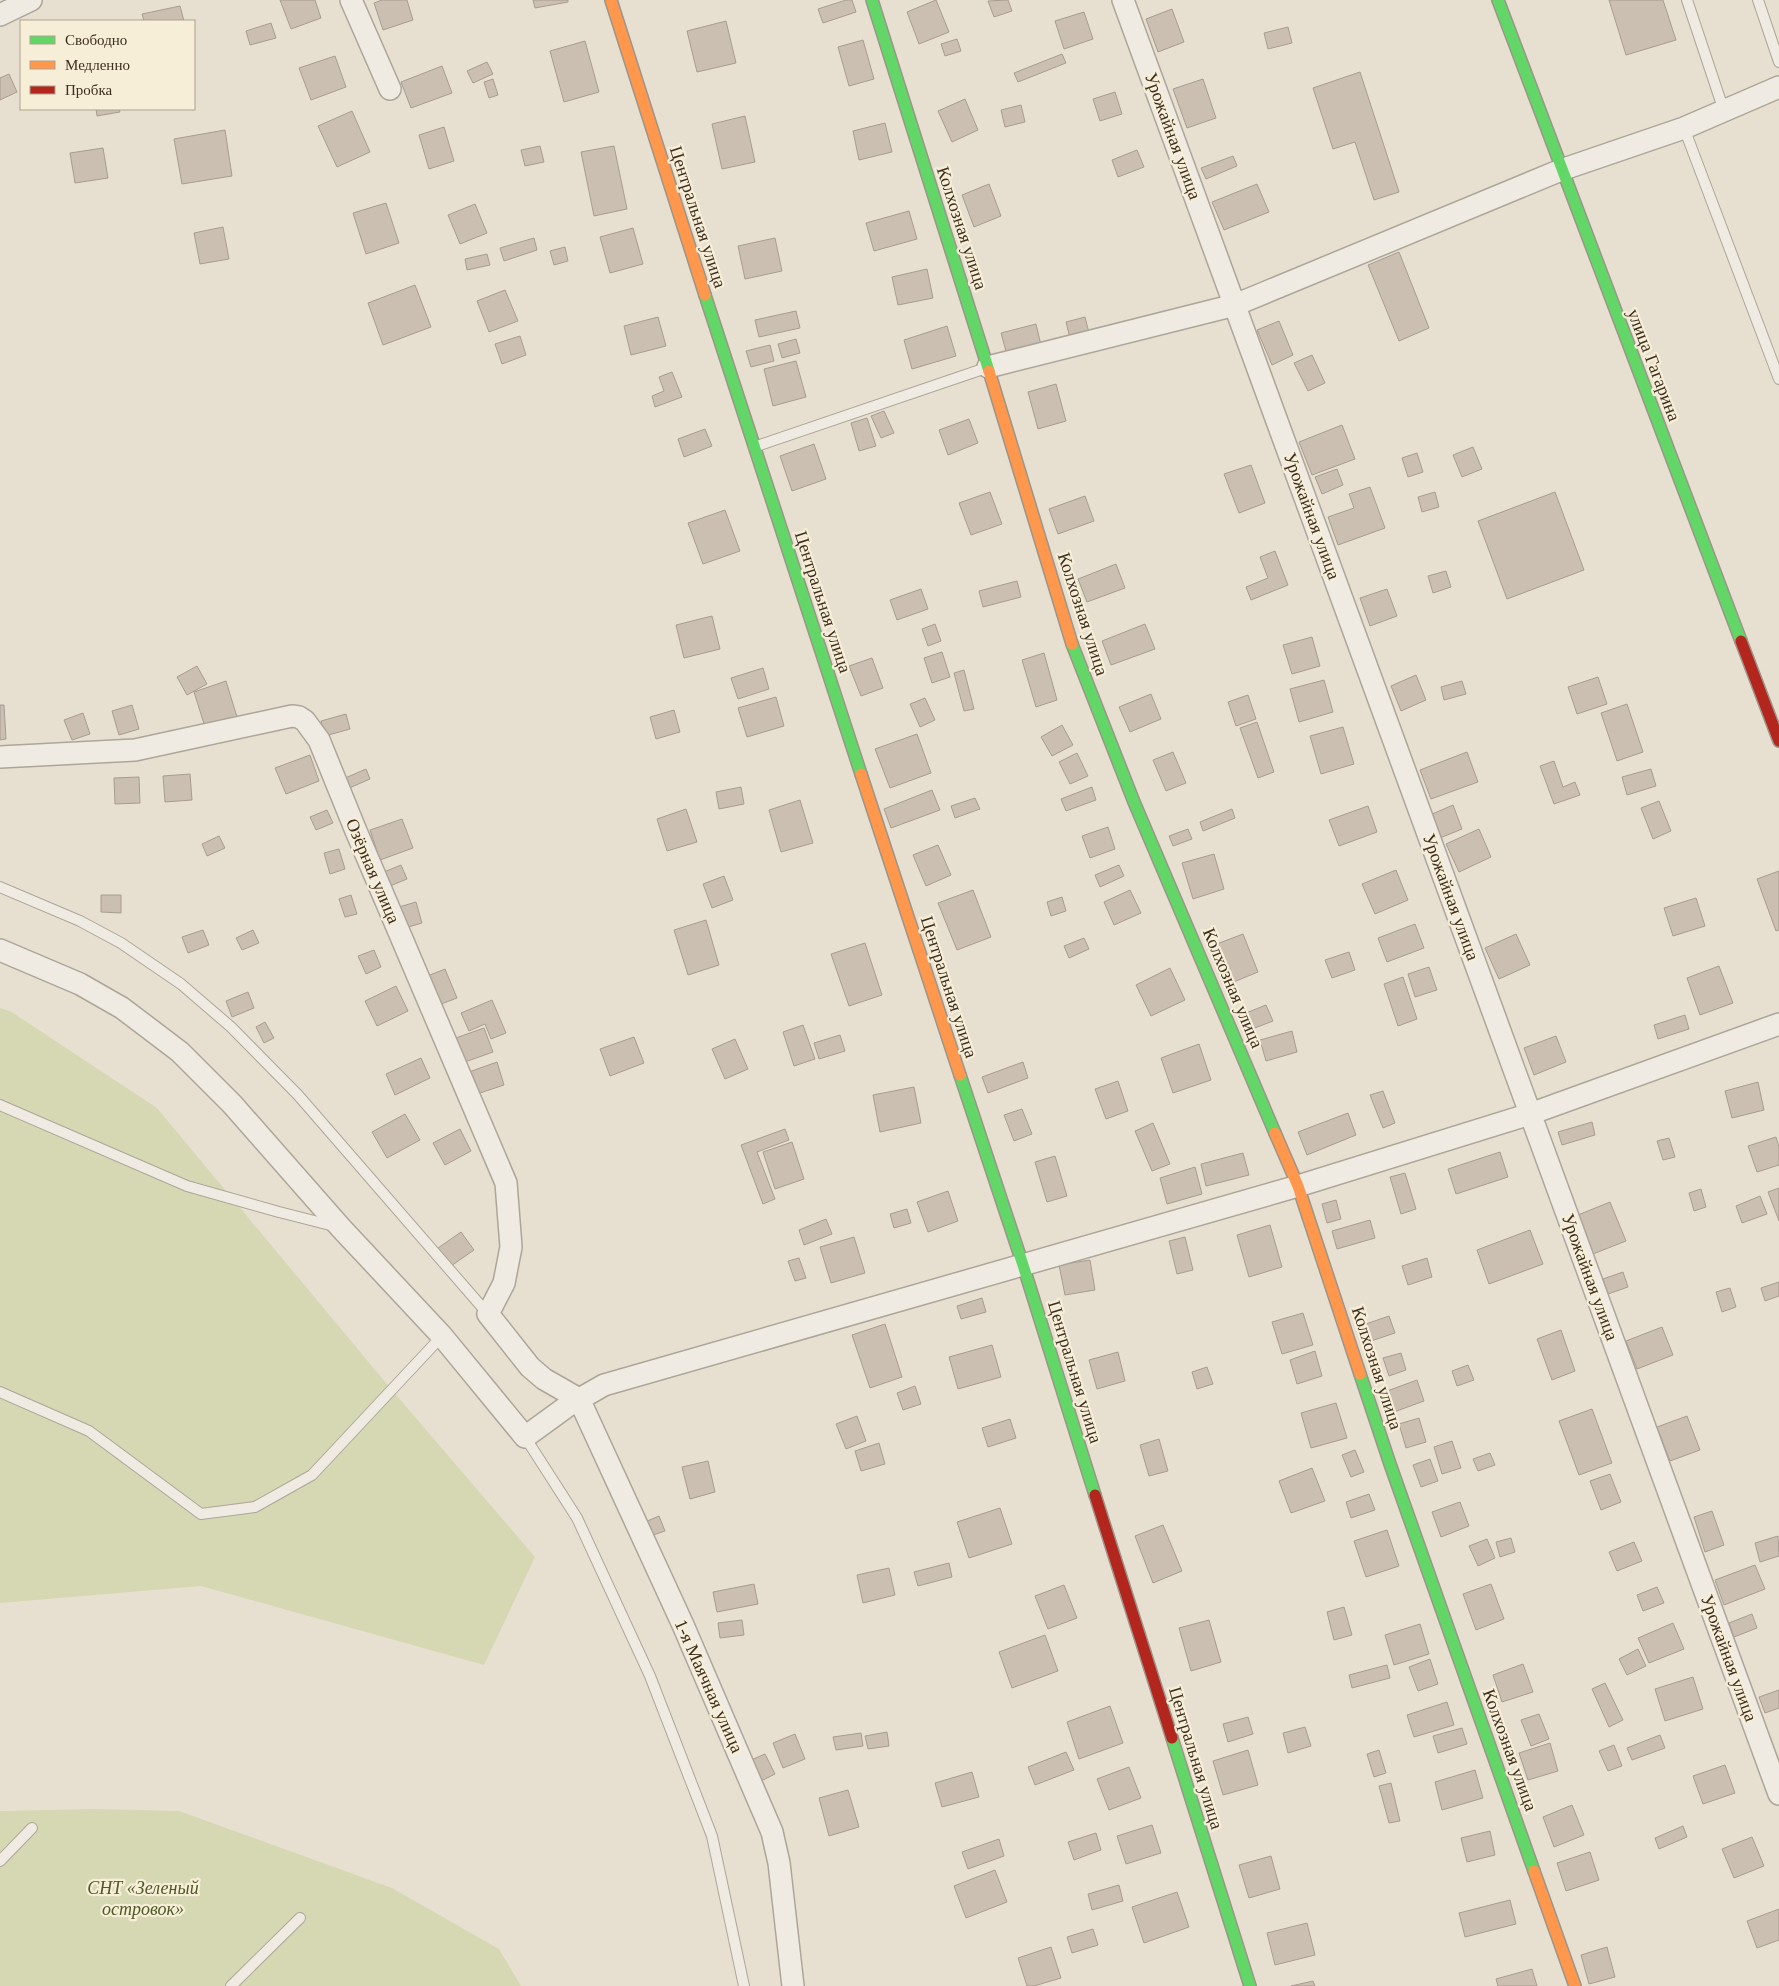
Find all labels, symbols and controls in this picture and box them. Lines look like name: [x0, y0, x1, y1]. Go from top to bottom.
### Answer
legend: [20, 20, 195, 110]
text: Свободно: [65, 32, 127, 48]
text: Медленно: [65, 57, 130, 73]
street label: Урожайная улица: [1141, 70, 1205, 202]
text: Пробка: [65, 82, 113, 98]
street label: Центральная улица: [666, 144, 730, 290]
street label: Колхозная улица: [933, 164, 991, 292]
street label: улица Гагарина: [1623, 306, 1685, 424]
street label: Урожайная улица: [1280, 450, 1344, 582]
street label: Центральная улица: [791, 529, 855, 675]
street label: Колхозная улица: [1054, 550, 1112, 678]
street label: Озёрная улица: [342, 816, 404, 926]
street label: Урожайная улица: [1419, 831, 1483, 963]
street label: Центральная улица: [917, 914, 981, 1060]
street label: Колхозная улица: [1199, 925, 1267, 1051]
street label: Урожайная улица: [1558, 1211, 1622, 1343]
street label: Центральная улица: [1044, 1298, 1106, 1446]
street label: Колхозная улица: [1348, 1304, 1406, 1432]
street label: Урожайная улица: [1697, 1592, 1761, 1724]
street label: 1-я Маячная улица: [671, 1616, 747, 1756]
street label: Центральная улица: [1165, 1684, 1227, 1832]
street label: Колхозная улица: [1479, 1686, 1541, 1814]
park label: СНТ «Зеленый островок»: [87, 1878, 199, 1919]

